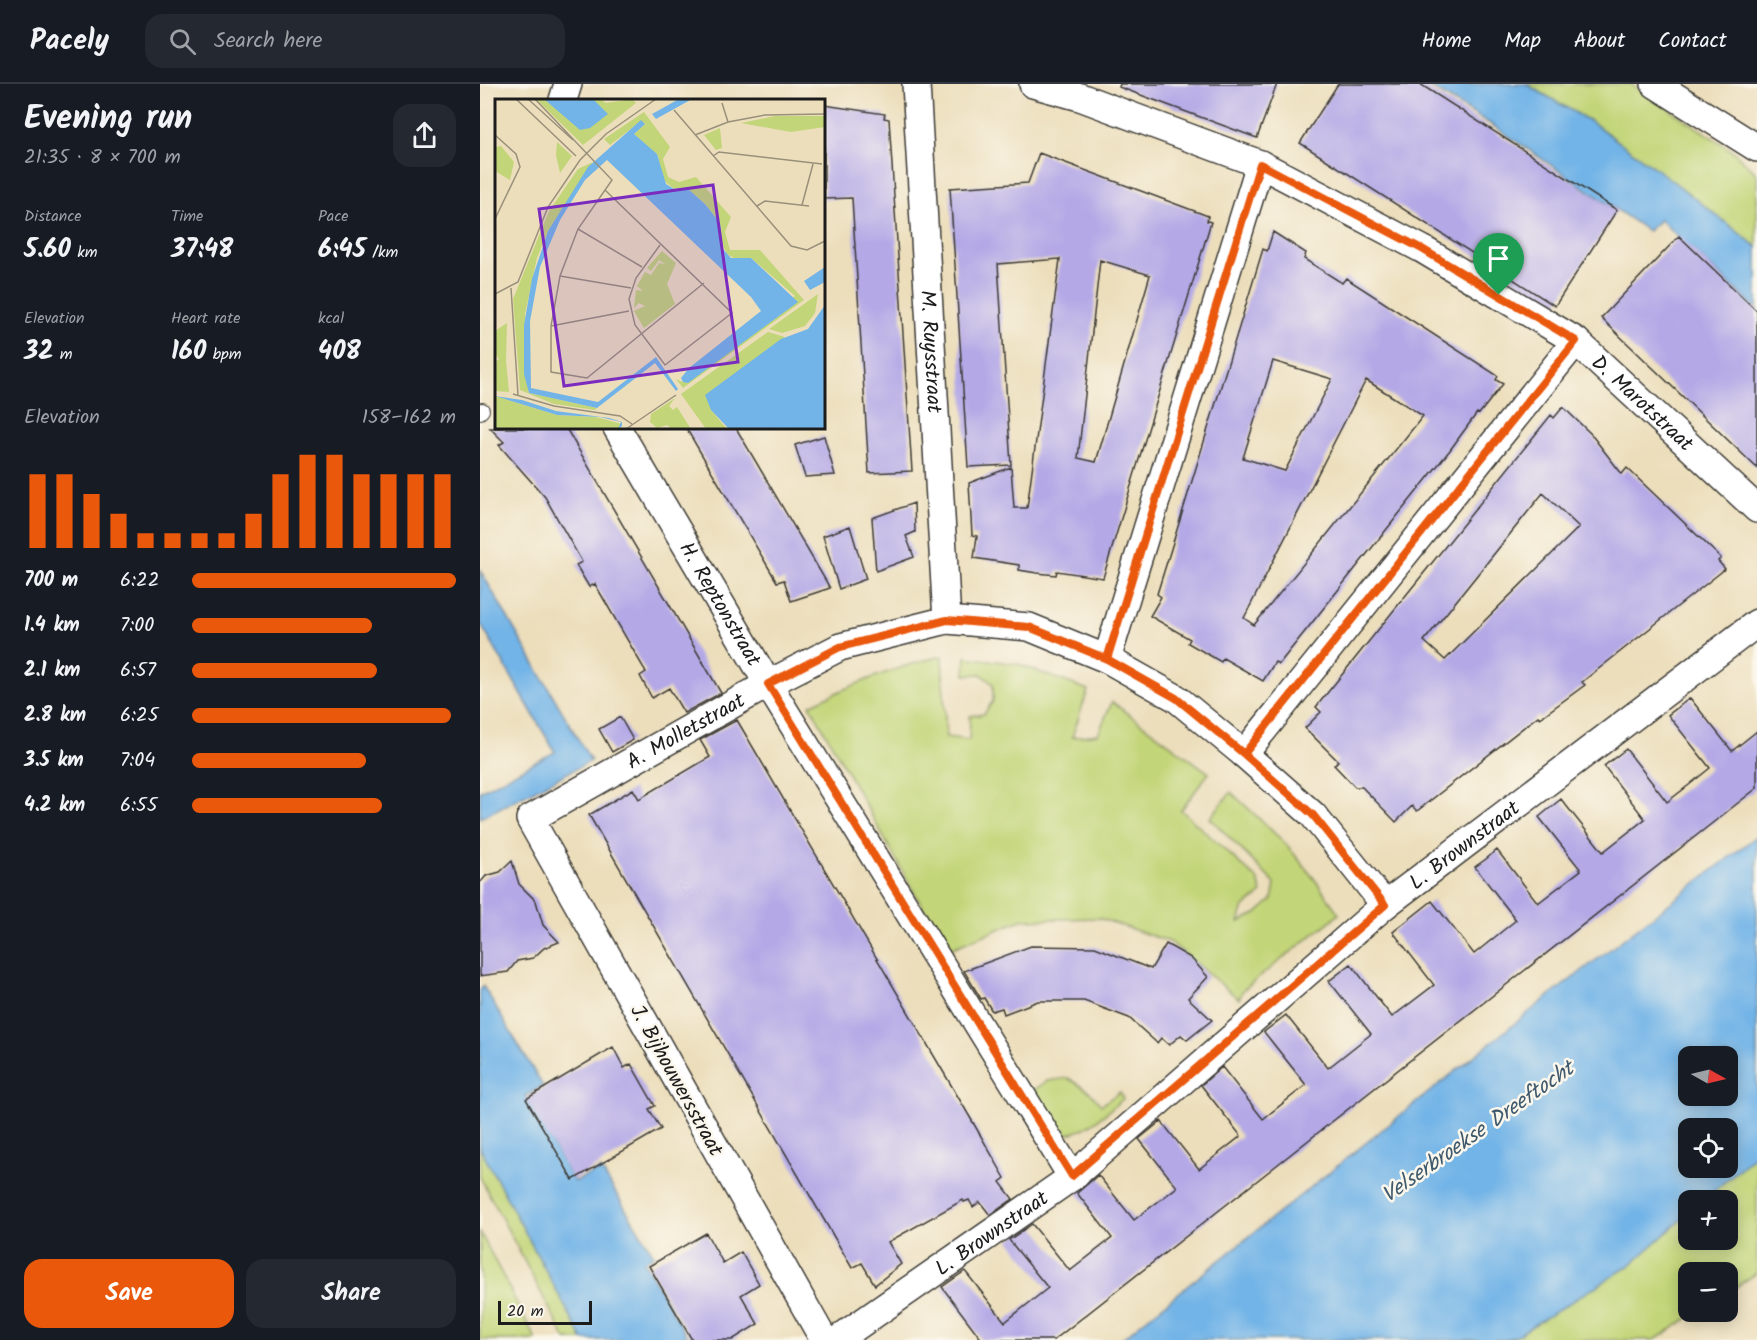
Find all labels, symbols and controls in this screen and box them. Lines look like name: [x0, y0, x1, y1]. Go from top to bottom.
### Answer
search box: [145, 14, 565, 68]
text: Pacely: [30, 19, 109, 64]
text: Search here: [214, 24, 323, 59]
icon: search: [166, 25, 199, 58]
text: Home: [1422, 25, 1471, 58]
text: Map: [1504, 25, 1541, 58]
text: About: [1574, 25, 1625, 58]
text: Contact: [1658, 25, 1727, 58]
text: Evening run: [24, 93, 192, 146]
inset map: [495, 99, 825, 429]
button: share: [393, 104, 456, 167]
text: 21:35 · 8 × 700 m: [24, 142, 181, 174]
text: Distance: [24, 204, 82, 229]
text: Time: [171, 204, 203, 229]
text: Pace: [318, 204, 349, 229]
text: 5.60: [24, 229, 71, 271]
text: 37:48: [171, 229, 233, 271]
text: 6:45: [318, 229, 366, 271]
pin: [1473, 233, 1524, 295]
text: km: [71, 240, 97, 265]
text: /km: [366, 240, 398, 265]
icon: arrive: [1482, 242, 1515, 275]
street label: M. Ruysstraat: [910, 289, 950, 415]
text: Elevation: [24, 306, 85, 331]
text: Heart rate: [171, 306, 241, 331]
text: kcal: [318, 306, 344, 331]
text: 32: [24, 331, 53, 373]
text: 160: [171, 331, 206, 373]
text: 408: [318, 331, 361, 373]
text: m: [53, 342, 73, 367]
text: bpm: [206, 342, 242, 367]
street label: D. Marotstraat: [1583, 348, 1701, 461]
text: Elevation: [24, 402, 100, 434]
text: 158–162 m: [362, 402, 456, 434]
street label: H. Reptonstraat: [670, 536, 770, 674]
text: 700 m: [24, 565, 78, 597]
text: 6:22: [120, 565, 159, 597]
text: 1.4 km: [24, 610, 80, 642]
text: 7:00: [120, 610, 154, 642]
text: 2.1 km: [24, 655, 80, 687]
text: 6:57: [120, 655, 156, 687]
street label: A. Molletstraat: [621, 685, 753, 779]
text: 2.8 km: [24, 700, 86, 732]
text: 6:25: [120, 700, 158, 732]
text: 3.5 km: [24, 745, 84, 777]
text: 7:04: [120, 745, 155, 777]
text: 4.2 km: [24, 790, 85, 822]
text: 6:55: [120, 790, 158, 822]
street label: L. Brownstraat: [1403, 793, 1528, 899]
street label: J. Bijhouwersstraat: [620, 999, 732, 1163]
north arrow: [1678, 1046, 1738, 1106]
map controls: [1678, 1046, 1738, 1322]
water label: Velserbroekse Dreeftocht: [1375, 1051, 1585, 1213]
button: locate: [1678, 1118, 1738, 1178]
street label: L. Brownstraat: [929, 1182, 1057, 1285]
button: +: [1678, 1190, 1738, 1250]
button: Save: [24, 1259, 234, 1328]
button: Share: [246, 1259, 456, 1328]
button: −: [1678, 1262, 1738, 1322]
scale bar: [498, 1298, 592, 1326]
text: 20 m: [507, 1299, 543, 1324]

